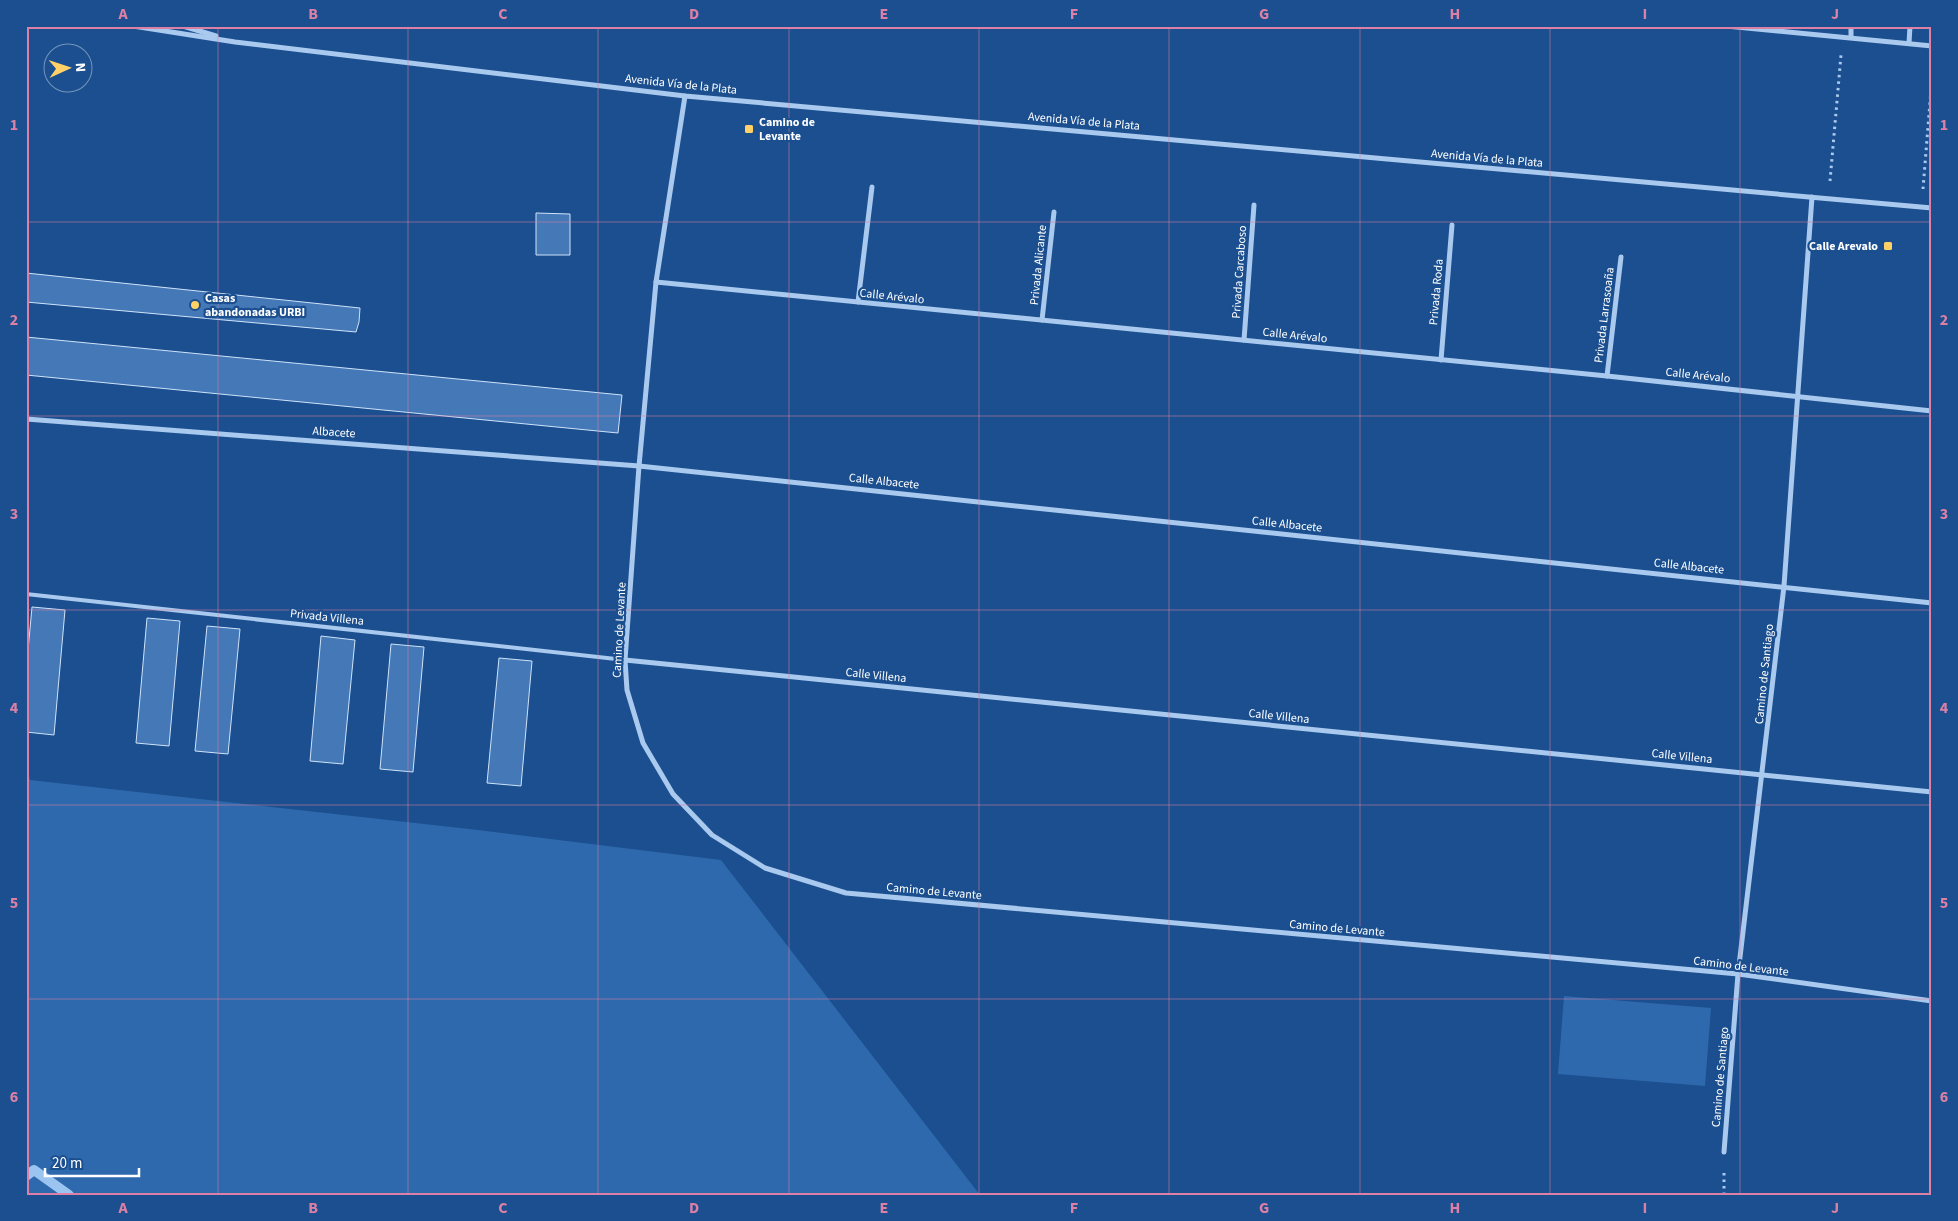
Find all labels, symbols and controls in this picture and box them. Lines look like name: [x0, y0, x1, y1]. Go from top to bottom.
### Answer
text: A: [117, 3, 128, 25]
text: B: [308, 3, 318, 25]
text: C: [498, 3, 508, 25]
text: D: [689, 3, 699, 25]
text: E: [880, 3, 888, 25]
text: F: [1070, 3, 1078, 25]
text: G: [1259, 3, 1269, 25]
text: H: [1450, 3, 1460, 25]
text: I: [1643, 3, 1647, 25]
text: J: [1831, 3, 1839, 25]
north arrow: [42, 42, 92, 92]
text: N: [70, 62, 90, 73]
street label: Avenida Vía de la Plata: [624, 70, 738, 99]
street label: Avenida Vía de la Plata: [1027, 108, 1141, 135]
text: 1: [10, 114, 18, 136]
place label: Camino de Levante: [759, 114, 815, 145]
text: 1: [1940, 114, 1948, 136]
marker: Camino de Levante: [743, 123, 755, 135]
street label: Avenida Vía de la Plata: [1430, 145, 1544, 172]
street label: Privada Alicante: [1026, 224, 1051, 306]
street label: Privada Carcaboso: [1228, 225, 1251, 319]
place label: Calle Arevalo: [1809, 238, 1878, 255]
marker: Calle Arevalo: [1882, 240, 1894, 252]
street label: Privada Roda: [1425, 258, 1448, 326]
street label: Privada Larrasoaña: [1590, 266, 1619, 364]
street label: Calle Arévalo: [859, 285, 925, 308]
place label: Casas abandonadas URBI: [205, 290, 305, 321]
marker: Casas abandonadas URBI: [189, 299, 201, 311]
text: 2: [10, 309, 18, 331]
text: 2: [1940, 309, 1948, 331]
street label: Calle Arévalo: [1262, 324, 1328, 347]
street label: Calle Arévalo: [1665, 364, 1731, 387]
street label: Albacete: [312, 423, 356, 442]
street label: Calle Albacete: [848, 469, 920, 494]
text: 3: [10, 503, 18, 525]
text: 3: [1940, 503, 1948, 525]
street label: Calle Albacete: [1251, 512, 1323, 537]
street label: Calle Albacete: [1653, 554, 1725, 579]
street label: Camino de Levante: [609, 582, 630, 678]
street label: Privada Villena: [289, 605, 365, 630]
street label: Camino de Santiago: [1751, 623, 1778, 725]
street label: Calle Villena: [845, 664, 907, 687]
text: 4: [10, 697, 19, 719]
text: 4: [1940, 697, 1949, 719]
street label: Calle Villena: [1248, 705, 1310, 728]
street label: Calle Villena: [1651, 745, 1713, 768]
street label: Camino de Levante: [885, 879, 982, 904]
text: 5: [10, 892, 18, 914]
text: 5: [1940, 892, 1948, 914]
street label: Camino de Levante: [1288, 916, 1385, 941]
street label: Camino de Levante: [1692, 952, 1790, 981]
street label: Camino de Santiago: [1708, 1026, 1733, 1128]
text: 6: [10, 1086, 18, 1108]
text: 6: [1940, 1086, 1948, 1108]
scale bar: [45, 1146, 139, 1178]
text: 20 m: [52, 1153, 82, 1174]
text: A: [117, 1197, 128, 1219]
text: B: [308, 1197, 318, 1219]
text: C: [498, 1197, 508, 1219]
text: D: [689, 1197, 699, 1219]
text: E: [880, 1197, 888, 1219]
text: F: [1070, 1197, 1078, 1219]
text: G: [1259, 1197, 1269, 1219]
text: H: [1450, 1197, 1460, 1219]
text: I: [1643, 1197, 1647, 1219]
text: J: [1831, 1197, 1839, 1219]

